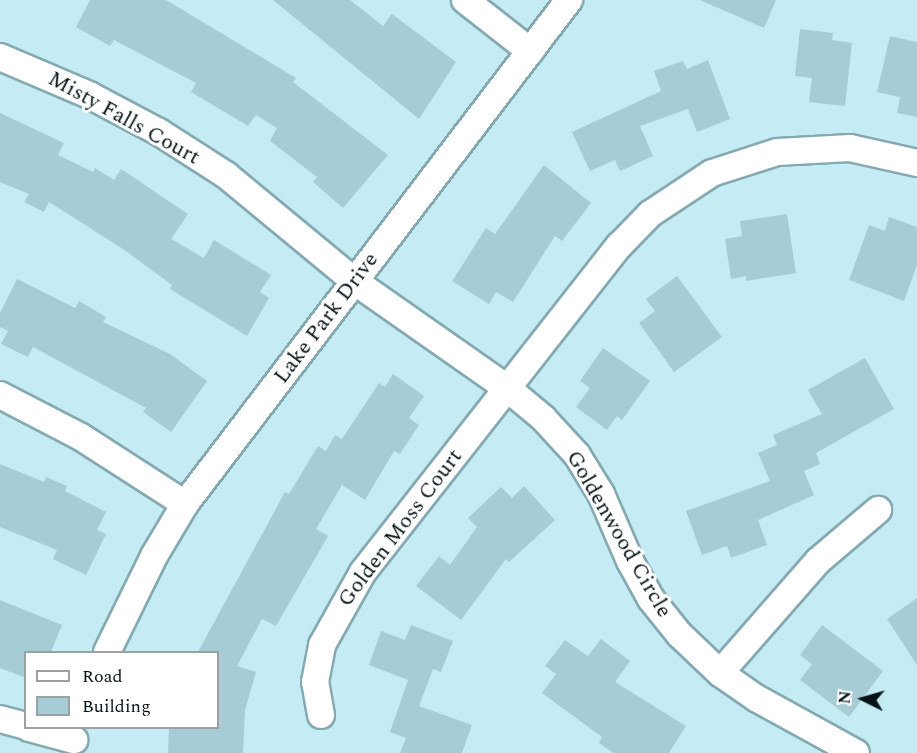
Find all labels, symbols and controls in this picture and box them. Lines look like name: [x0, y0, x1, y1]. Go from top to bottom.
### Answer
street label: Misty Falls Court: [43, 65, 205, 171]
street label: Lake Park Drive: [268, 247, 384, 389]
street label: Golden Moss Court: [332, 444, 468, 612]
street label: Goldenwood Circle: [560, 446, 678, 622]
legend: [24, 651, 219, 729]
text: Road: [82, 663, 123, 690]
north arrow: [833, 669, 893, 729]
text: N: [833, 690, 858, 705]
text: Building: [82, 693, 151, 720]

